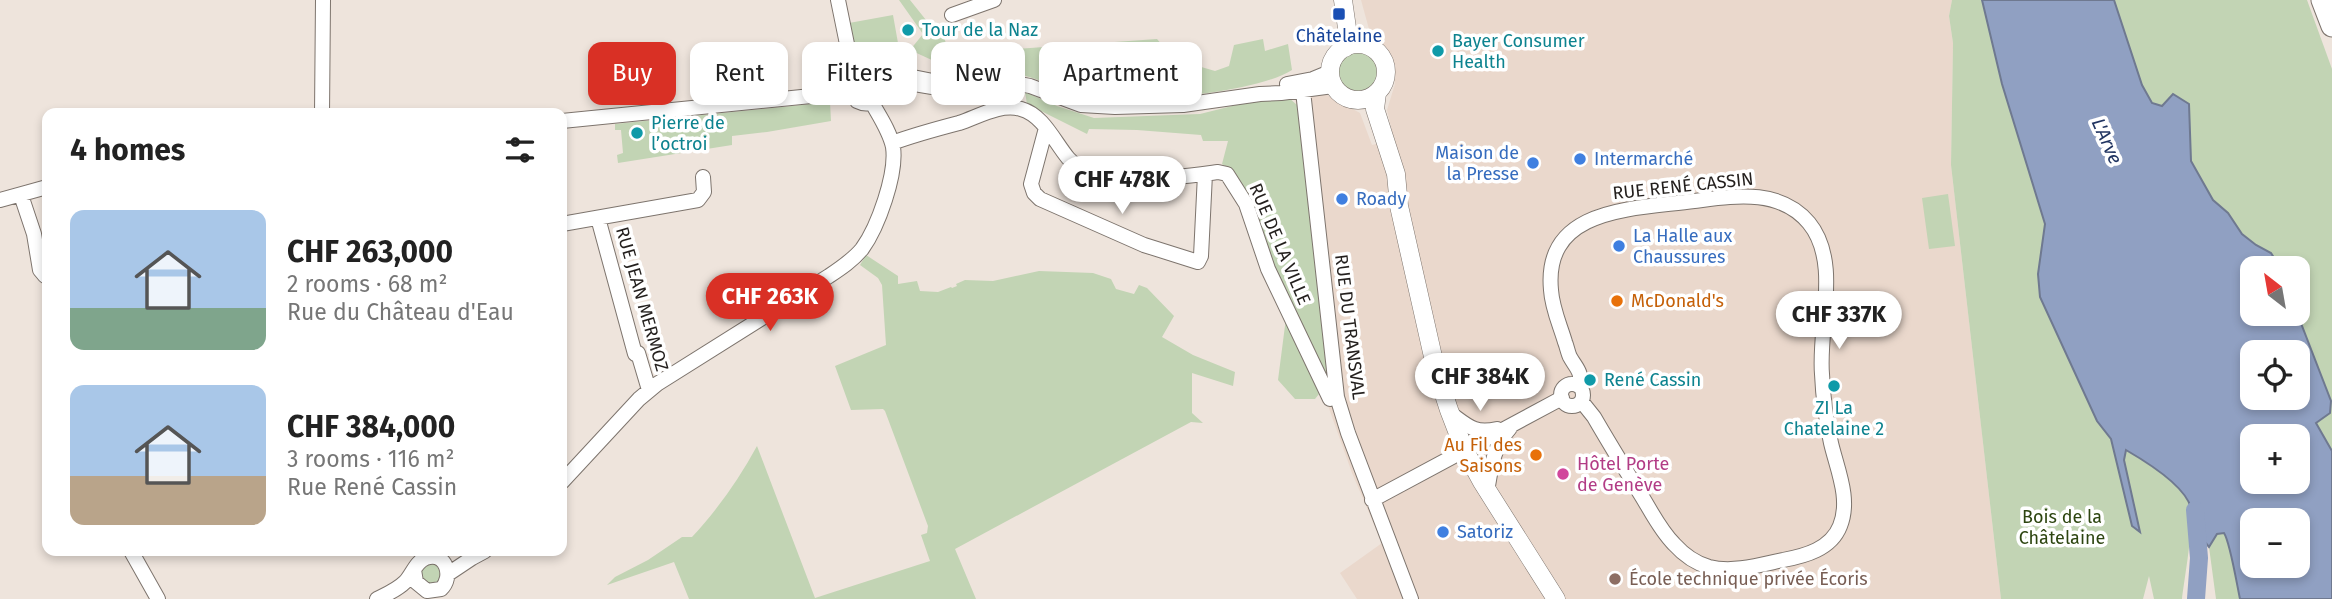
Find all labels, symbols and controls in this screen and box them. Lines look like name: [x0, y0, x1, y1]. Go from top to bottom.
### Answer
marker: Châtelaine: [1331, 6, 1347, 22]
place label: Tour de la Naz: [922, 19, 1038, 41]
marker: Tour de la Naz: [900, 22, 916, 38]
place label: Châtelaine: [1296, 25, 1382, 47]
place label: Bayer Consumer Health: [1452, 30, 1585, 73]
chip: Buy: [588, 42, 676, 105]
chip: Rent: [690, 42, 788, 105]
chip: Filters: [802, 42, 917, 105]
chip: New: [931, 42, 1025, 105]
chip: Apartment: [1039, 42, 1202, 105]
marker: Bayer Consumer Health: [1430, 43, 1446, 59]
place label: Pierre de l’octroi: [651, 112, 725, 155]
water label: L'Arve: [2087, 114, 2127, 168]
marker: Pierre de l’octroi: [629, 125, 645, 141]
icon: filters: [501, 131, 539, 169]
text: 4 homes: [70, 132, 185, 168]
place label: Maison de la Presse: [1435, 142, 1519, 185]
place label: Intermarché: [1594, 148, 1693, 170]
marker: Intermarché: [1572, 151, 1588, 167]
marker: Maison de la Presse: [1525, 155, 1541, 171]
pin: CHF 478K: [1050, 156, 1194, 216]
text: CHF 478K: [1074, 165, 1170, 193]
street label: RUE RENÉ CASSIN: [1611, 167, 1755, 204]
street label: RUE DE LA VILLE: [1244, 180, 1316, 308]
place label: Roady: [1356, 188, 1407, 210]
marker: Roady: [1334, 191, 1350, 207]
street label: RUE JEAN MERMOZ: [611, 224, 673, 374]
place label: La Halle aux Chaussures: [1633, 225, 1733, 268]
text: CHF 263,000: [287, 234, 453, 270]
icon: home: [126, 238, 210, 322]
marker: La Halle aux Chaussures: [1611, 238, 1627, 254]
street label: RUE DU TRANSVAL: [1330, 253, 1370, 401]
north arrow: [2240, 256, 2310, 326]
map controls: [2240, 256, 2310, 578]
text: 2 rooms · 68 m²: [287, 270, 448, 298]
pin: CHF 263K: [698, 274, 842, 333]
text: CHF 263K: [722, 282, 818, 310]
place label: McDonald's: [1631, 290, 1724, 312]
pin: CHF 337K: [1767, 292, 1911, 351]
marker: McDonald's: [1609, 293, 1625, 309]
text: Rue du Château d'Eau: [287, 298, 514, 326]
text: CHF 337K: [1792, 300, 1886, 328]
button: locate: [2240, 340, 2310, 410]
pin: CHF 384K: [1408, 354, 1552, 413]
text: CHF 384K: [1431, 362, 1529, 390]
place label: René Cassin: [1604, 369, 1701, 391]
marker: René Cassin: [1582, 372, 1598, 388]
marker: ZI La Chatelaine 2: [1826, 378, 1842, 394]
place label: ZI La Chatelaine 2: [1784, 397, 1884, 440]
text: CHF 384,000: [287, 409, 455, 445]
icon: home: [126, 413, 210, 497]
button: +: [2240, 424, 2310, 494]
place label: Au Fil des Saisons: [1444, 434, 1522, 477]
text: 3 rooms · 116 m²: [287, 445, 455, 473]
marker: Au Fil des Saisons: [1528, 447, 1544, 463]
place label: Hôtel Porte de Genève: [1577, 453, 1669, 496]
marker: Hôtel Porte de Genève: [1555, 466, 1571, 482]
text: Rue René Cassin: [287, 473, 457, 501]
park label: Bois de la Châtelaine: [2019, 506, 2105, 549]
button: −: [2240, 508, 2310, 578]
place label: Satoriz: [1457, 521, 1513, 543]
marker: Satoriz: [1435, 524, 1451, 540]
place label: École technique privée Écoris: [1629, 567, 1868, 590]
marker: École technique privée Écoris: [1607, 571, 1623, 587]

